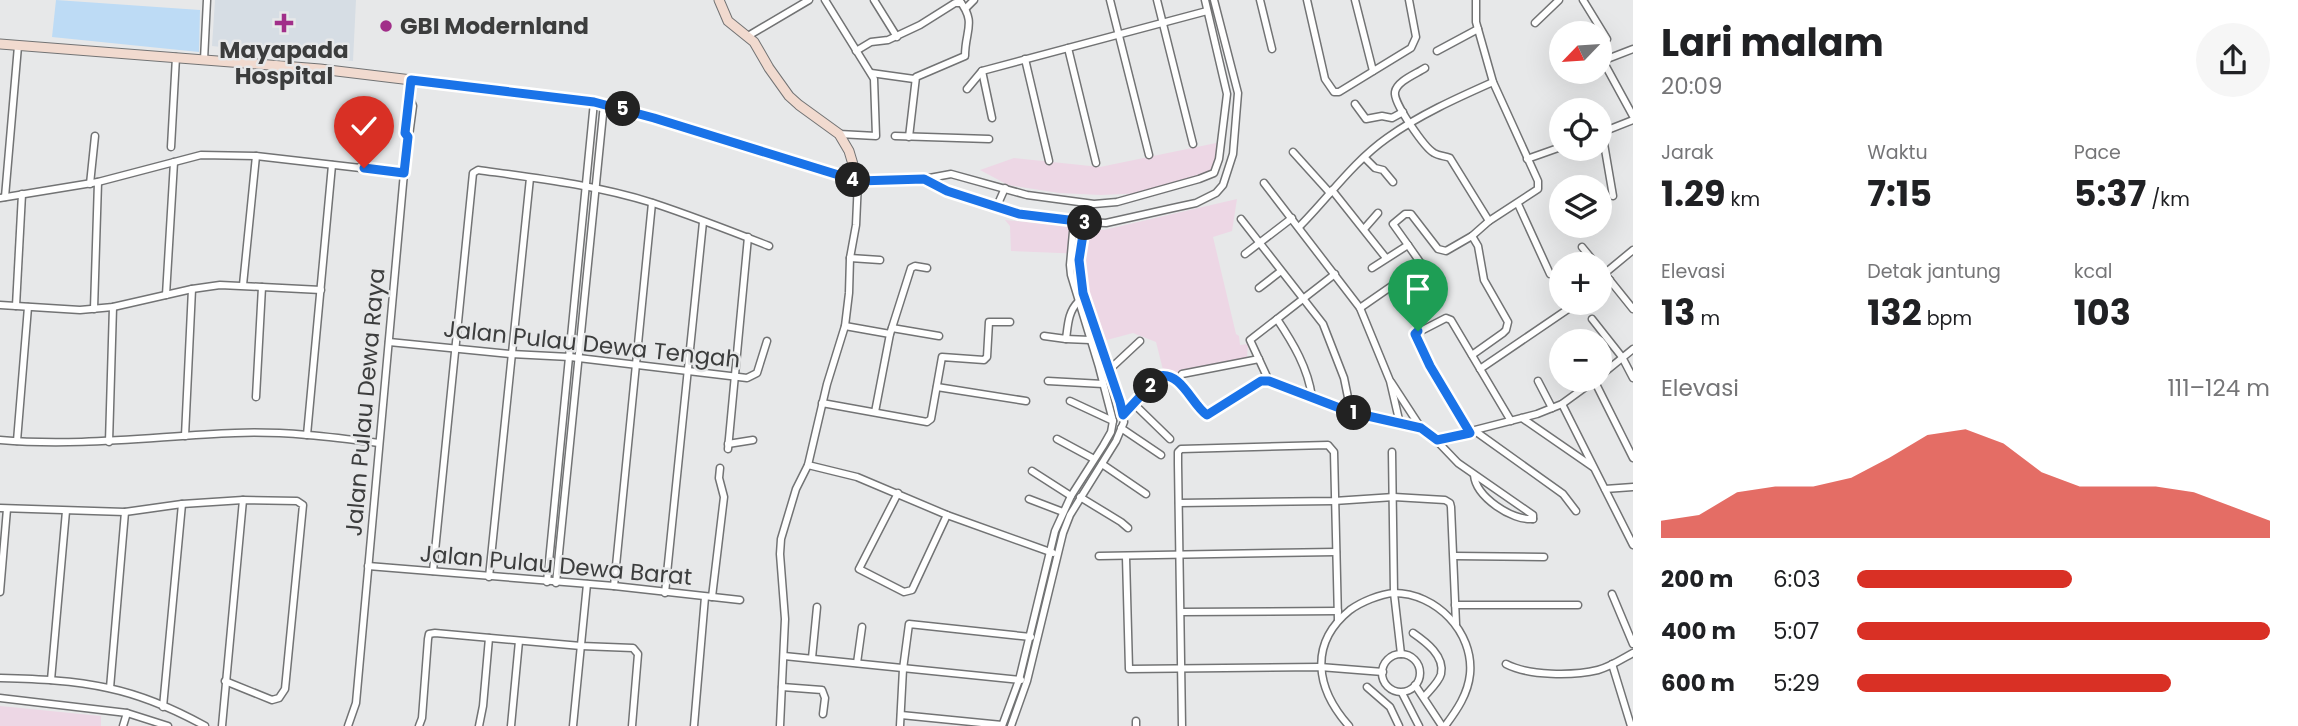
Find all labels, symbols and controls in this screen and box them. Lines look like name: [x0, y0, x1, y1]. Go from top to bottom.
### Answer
place label: GBI Modernland: [400, 10, 589, 42]
marker: Mayapada Hospital: [274, 13, 294, 33]
text: Lari malam: [1661, 16, 1884, 69]
marker: GBI Modernland: [378, 18, 394, 34]
north arrow: [1549, 21, 1612, 84]
map controls: [1549, 21, 1612, 392]
button: share: [2196, 23, 2270, 97]
place label: Mayapada Hospital: [219, 34, 349, 92]
text: 20:09: [1661, 70, 1723, 102]
pin: 5: [606, 92, 640, 126]
text: 5: [616, 95, 629, 122]
pin: [334, 96, 394, 168]
button: locate: [1549, 98, 1612, 161]
icon: check: [345, 107, 383, 145]
text: Jarak: [1661, 139, 1714, 166]
text: Waktu: [1867, 139, 1928, 166]
text: Pace: [2074, 139, 2121, 166]
pin: 4: [836, 162, 870, 198]
text: 4: [846, 166, 859, 193]
text: 1.29: [1661, 169, 1726, 218]
text: 7:15: [1867, 169, 1932, 218]
text: 5:37: [2074, 169, 2146, 218]
button: layers: [1549, 175, 1612, 238]
text: km: [1726, 186, 1760, 213]
text: /km: [2146, 186, 2190, 213]
pin: 3: [1068, 206, 1102, 241]
text: 3: [1079, 209, 1090, 236]
button: +: [1549, 252, 1612, 315]
text: Elevasi: [1661, 258, 1725, 285]
text: Detak jantung: [1867, 258, 2001, 285]
text: kcal: [2074, 258, 2113, 285]
pin: [1388, 259, 1448, 331]
street label: Jalan Pulau Dewa Raya: [337, 267, 393, 537]
icon: arrive: [1399, 270, 1437, 308]
text: 13: [1661, 288, 1695, 337]
text: 132: [1867, 288, 1922, 337]
text: 103: [2074, 288, 2131, 337]
text: m: [1695, 305, 1720, 332]
text: bpm: [1922, 305, 1972, 332]
street label: Jalan Pulau Dewa Tengah: [442, 313, 742, 375]
button: −: [1549, 329, 1612, 392]
pin: 2: [1134, 368, 1168, 404]
text: 2: [1145, 372, 1156, 399]
text: Elevasi: [1661, 372, 1739, 404]
text: 111–124 m: [2167, 372, 2270, 404]
pin: 1: [1336, 396, 1372, 430]
text: 1: [1350, 399, 1357, 426]
street label: Jalan Pulau Dewa Barat: [419, 537, 693, 593]
text: 200 m: [1661, 563, 1733, 595]
text: 6:03: [1773, 563, 1821, 595]
text: 400 m: [1661, 615, 1736, 647]
text: 5:07: [1773, 615, 1819, 647]
text: 600 m: [1661, 667, 1735, 699]
text: 5:29: [1773, 667, 1820, 699]

